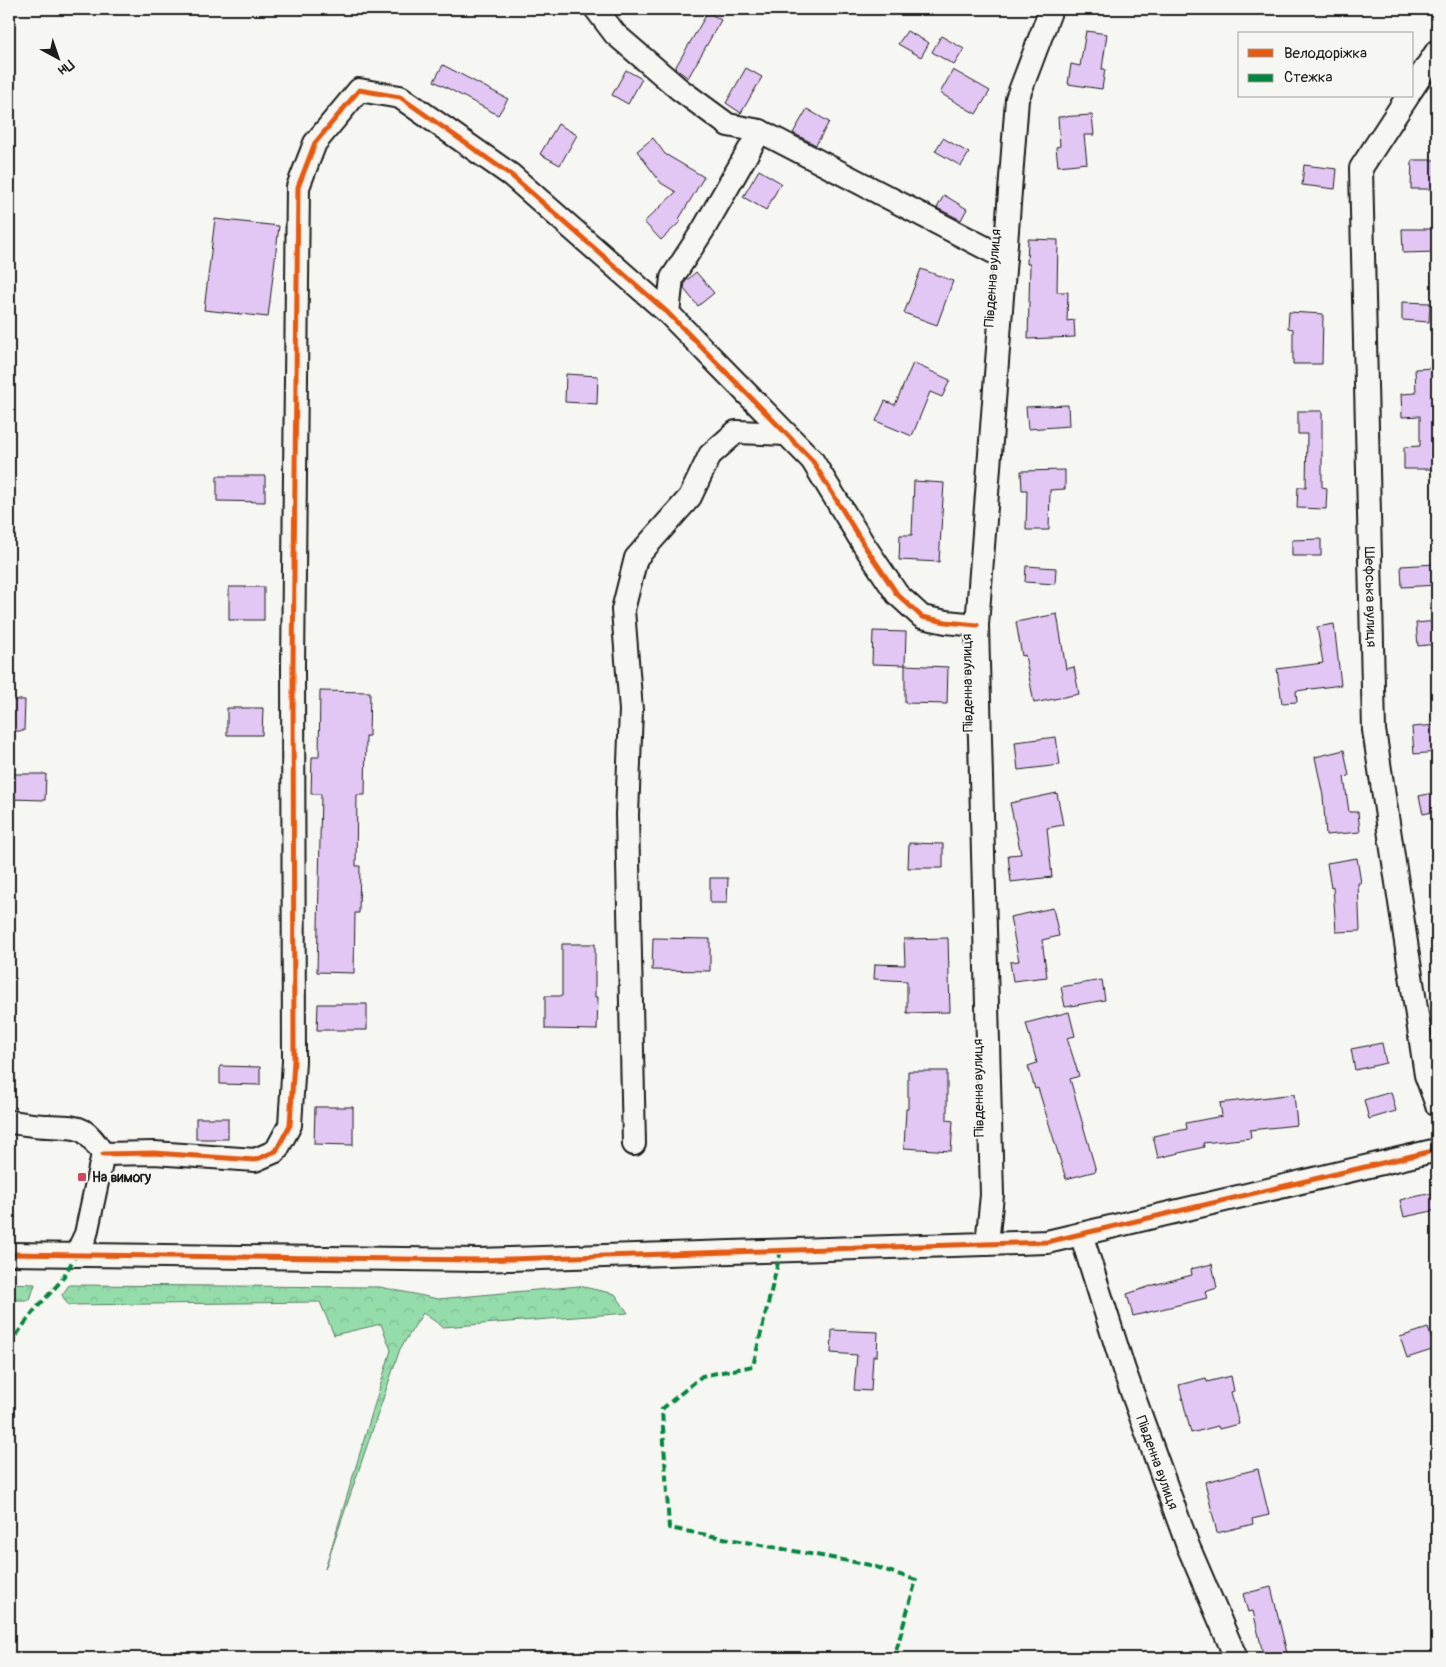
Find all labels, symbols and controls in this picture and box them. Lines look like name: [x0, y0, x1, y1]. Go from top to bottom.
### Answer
north arrow: [32, 32, 82, 82]
legend: [1238, 32, 1414, 98]
text: Велодоріжка: [1284, 44, 1367, 63]
text: Пн: [55, 56, 77, 79]
text: Стежка: [1284, 68, 1333, 87]
street label: Південна вулиця: [981, 228, 1004, 328]
street label: Шефська вулиця: [1361, 546, 1380, 647]
street label: Південна вулиця: [958, 634, 977, 732]
street label: Південна вулиця: [969, 1039, 988, 1137]
place label: На вимогу: [92, 1169, 151, 1186]
marker: На вимогу: [76, 1171, 88, 1183]
street label: Південна вулиця: [1132, 1413, 1182, 1512]

